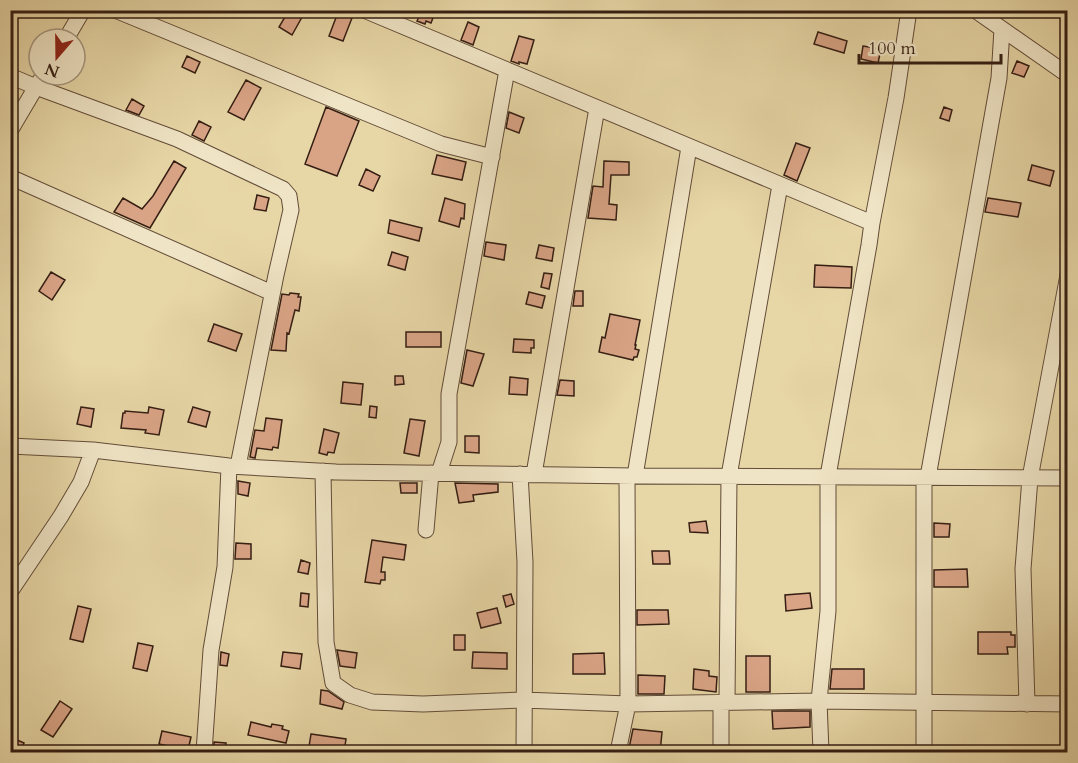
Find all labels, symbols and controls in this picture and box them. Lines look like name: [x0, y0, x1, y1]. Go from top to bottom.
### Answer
north arrow: [27, 27, 87, 87]
scale bar: [859, 27, 1002, 65]
text: 100 m: [868, 36, 916, 61]
text: N: [42, 57, 63, 83]

